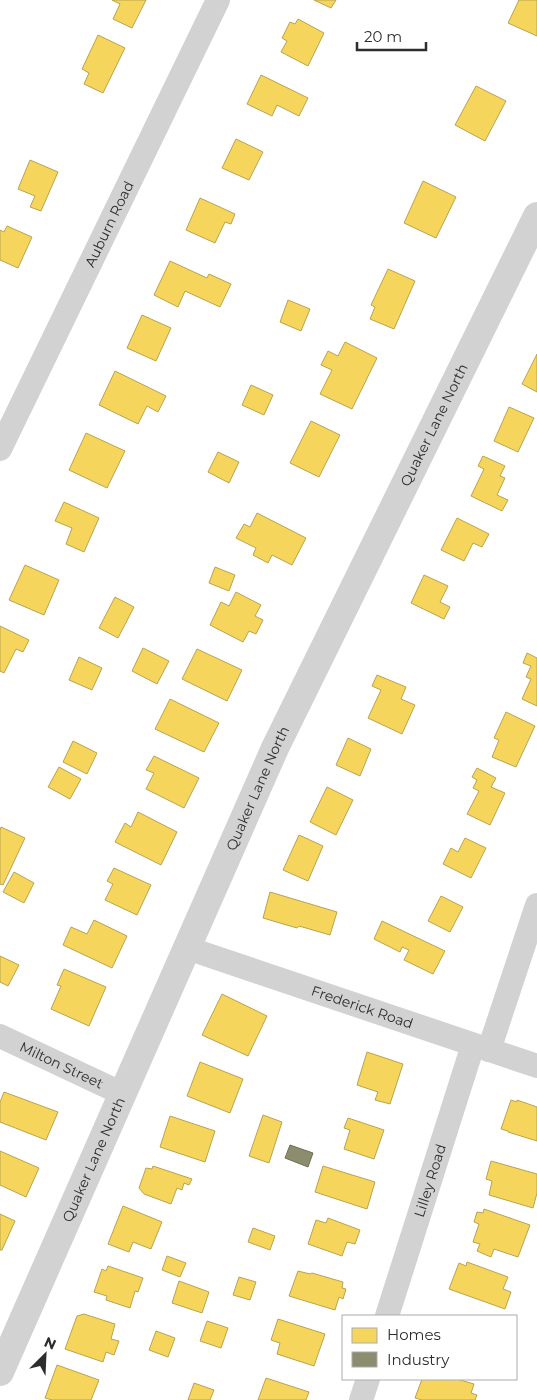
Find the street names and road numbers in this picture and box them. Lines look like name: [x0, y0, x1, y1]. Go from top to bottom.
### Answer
street label: Auburn Road: [81, 178, 138, 270]
street label: Quaker Lane North: [396, 361, 472, 489]
street label: Quaker Lane North: [222, 723, 293, 853]
street label: Frederick Road: [309, 982, 416, 1033]
street label: Milton Street: [17, 1038, 107, 1093]
street label: Quaker Lane North: [58, 1095, 129, 1225]
street label: Lilley Road: [410, 1142, 450, 1220]

